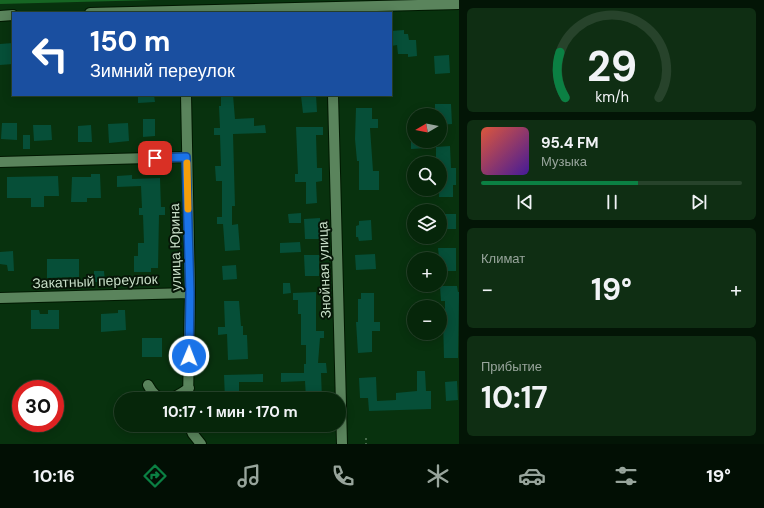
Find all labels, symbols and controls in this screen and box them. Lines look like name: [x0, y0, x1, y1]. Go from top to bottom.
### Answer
text: 150 m: [90, 23, 170, 60]
icon: left: [24, 28, 76, 80]
text: 29: [586, 40, 637, 94]
text: Зимний переулок: [90, 59, 235, 83]
text: km/h: [595, 88, 628, 106]
north arrow: [407, 108, 447, 148]
map controls: [407, 108, 447, 340]
text: 95.4 FM: [541, 133, 599, 153]
pin: [138, 141, 172, 175]
icon: arrive: [144, 147, 166, 169]
text: Музыка: [541, 153, 587, 170]
button: search: [407, 156, 447, 196]
icon: previous: [514, 191, 536, 213]
icon: pause: [601, 191, 623, 213]
icon: next: [688, 191, 710, 213]
street label: улица Юрина: [165, 203, 185, 291]
button: layers: [407, 204, 447, 244]
street label: Знойная улица: [313, 221, 335, 319]
text: Климат: [481, 250, 525, 267]
button: +: [407, 252, 447, 292]
street label: Закатный переулок: [32, 270, 159, 292]
text: 19°: [591, 270, 632, 309]
text: −: [481, 275, 493, 304]
text: +: [730, 275, 742, 304]
button: −: [407, 300, 447, 340]
position arrow: [168, 335, 210, 377]
text: Прибытие: [481, 358, 542, 375]
text: 10:17: [481, 378, 548, 417]
speed limit sign: 30: [12, 380, 64, 432]
text: 10:17 · 1 мин · 170 m: [163, 402, 298, 422]
icon: directions: [141, 462, 169, 490]
icon: music: [235, 462, 263, 490]
icon: phone: [329, 462, 357, 490]
icon: climate: [424, 462, 452, 490]
icon: car: [518, 462, 546, 490]
icon: filters: [612, 462, 640, 490]
text: 10:16: [33, 464, 75, 488]
text: 19°: [706, 464, 731, 488]

